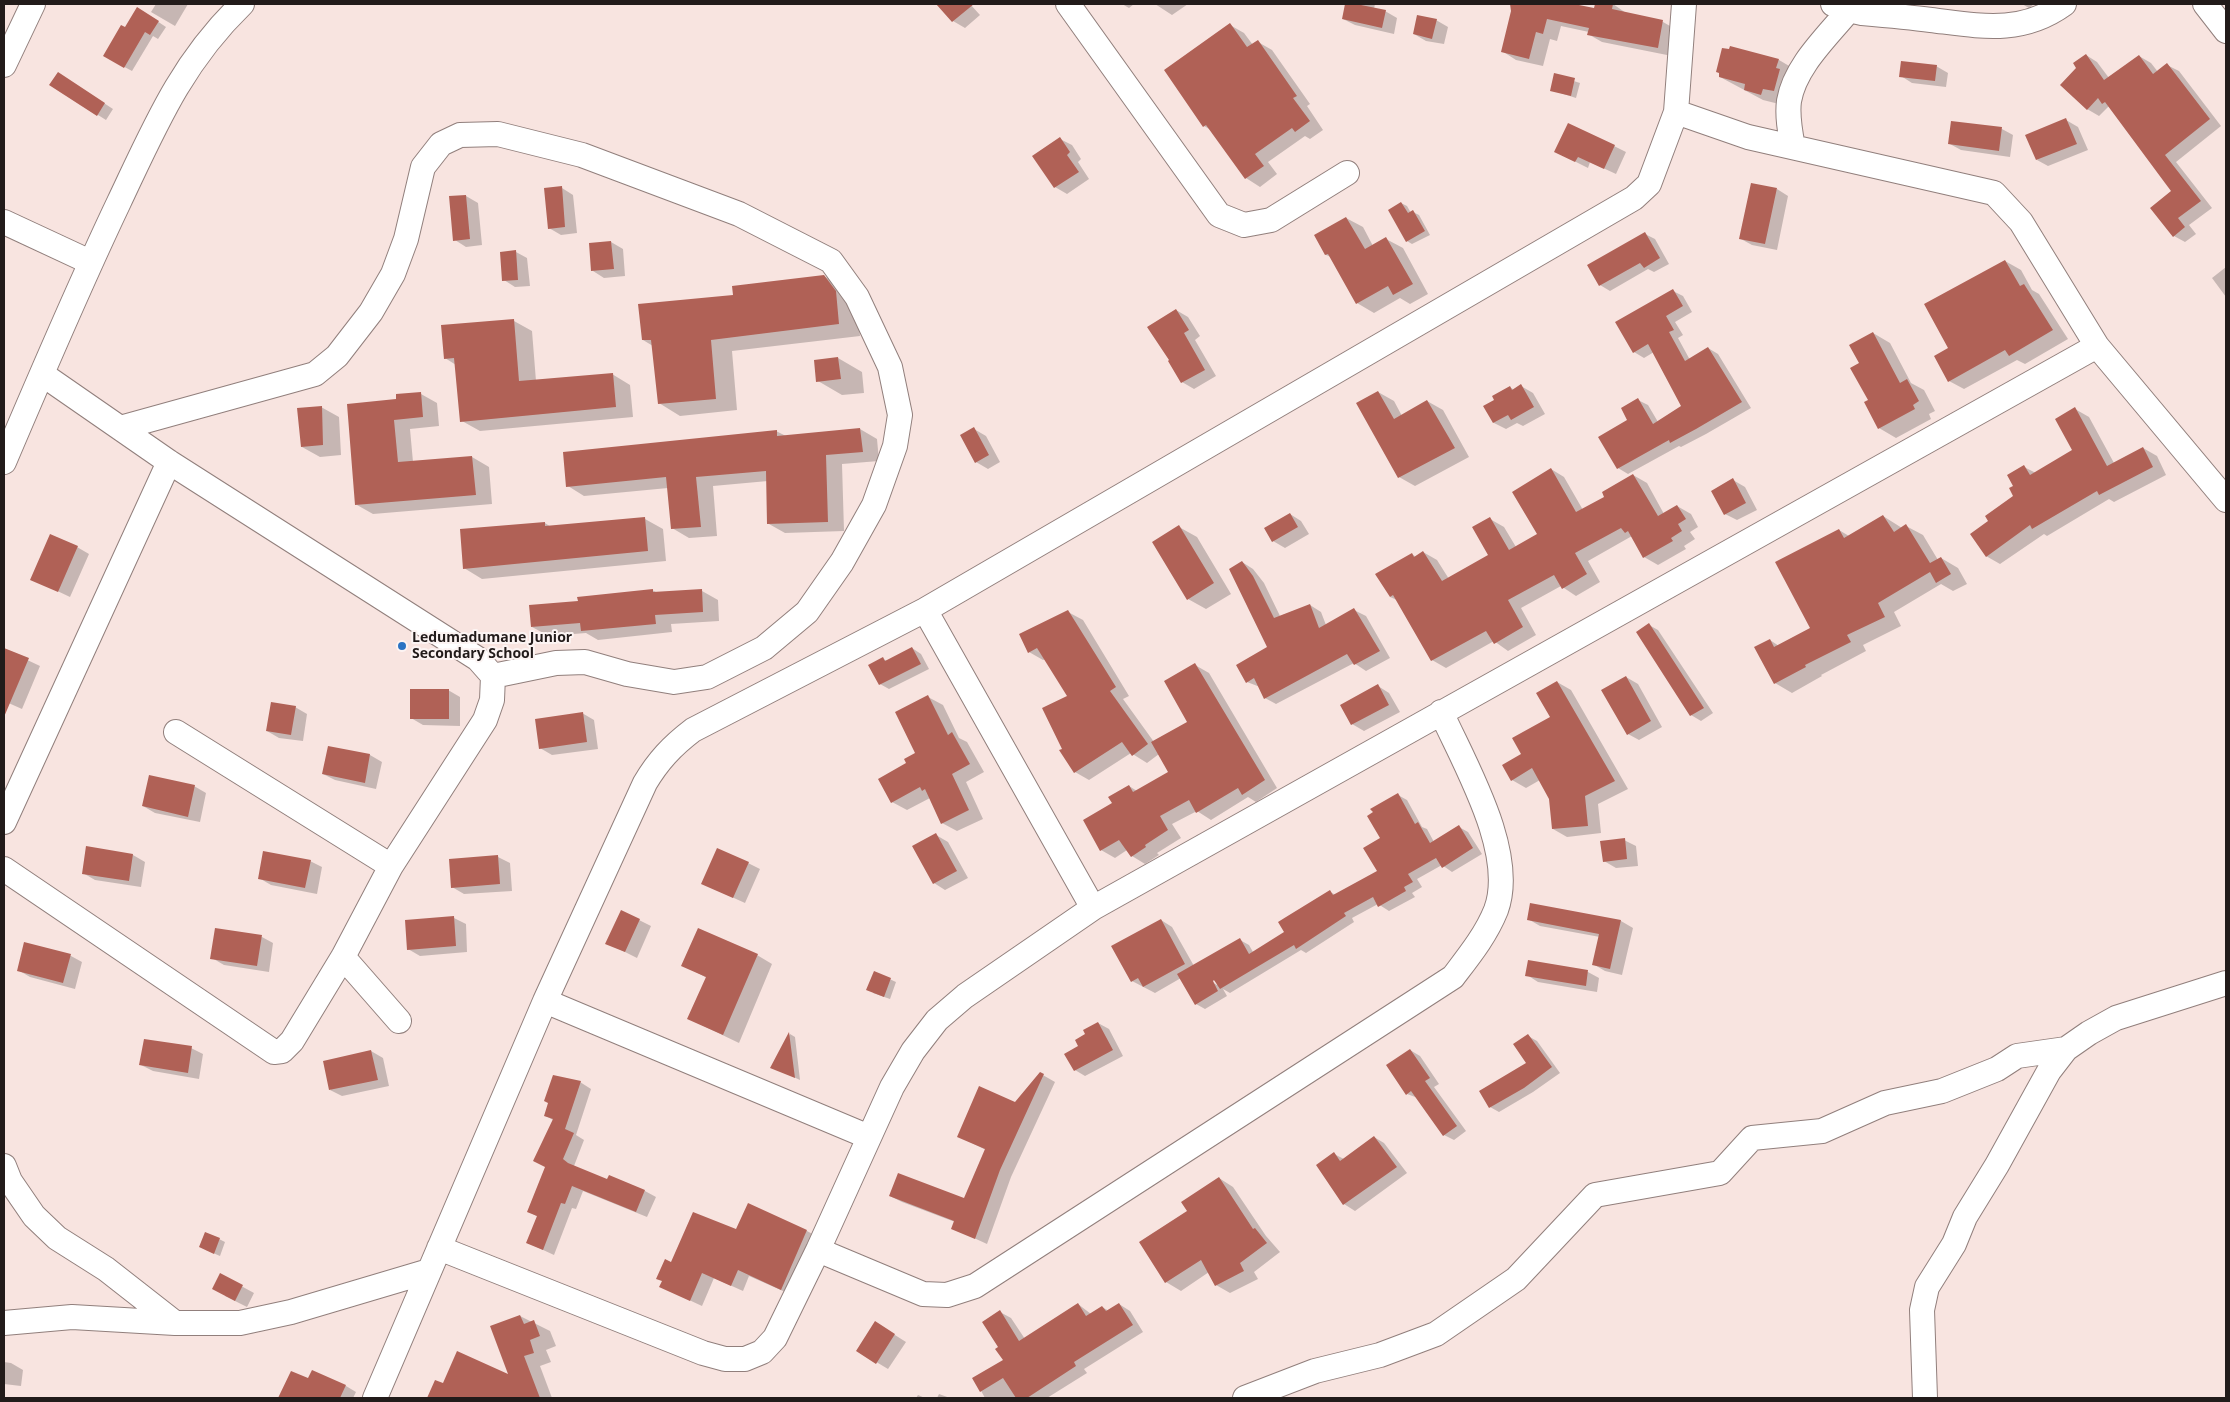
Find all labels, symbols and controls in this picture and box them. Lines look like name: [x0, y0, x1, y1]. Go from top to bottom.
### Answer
place label: Ledumadumane Junior Secondary School: [412, 630, 572, 662]
marker: Ledumadumane Junior Secondary School: [396, 640, 408, 652]

